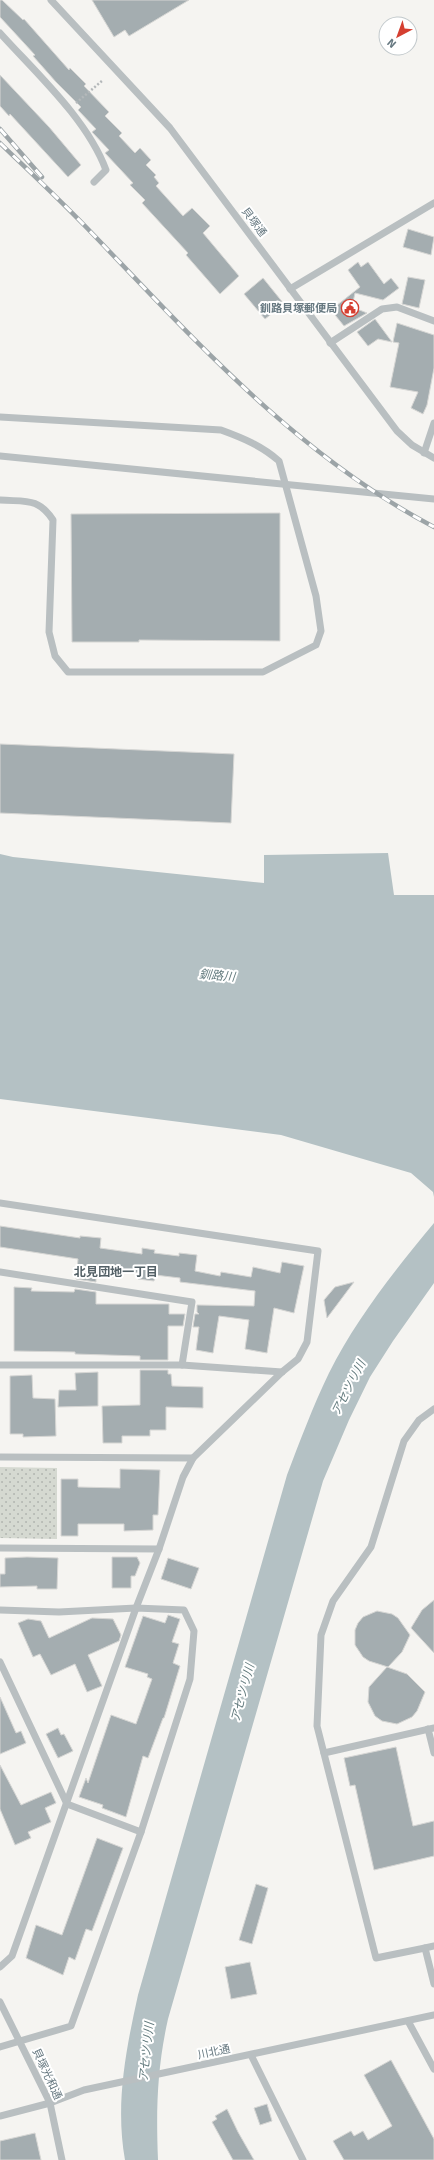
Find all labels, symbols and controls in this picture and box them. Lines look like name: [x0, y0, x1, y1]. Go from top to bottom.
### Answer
north arrow: [378, 16, 418, 56]
text: N: [385, 36, 399, 51]
street label: 貝塚通: [239, 205, 269, 239]
public building icon: 釧路貝塚郵便局: [340, 298, 360, 318]
place label: 釧路貝塚郵便局: [260, 302, 337, 315]
water label: 釧路川: [198, 967, 238, 985]
district label: 北見団地一丁目: [74, 1265, 158, 1280]
water label: アセツリ川: [329, 1356, 370, 1418]
water label: アセツリ川: [228, 1660, 258, 1724]
water label: アセツリ川: [136, 2020, 158, 2083]
street label: 川北通: [197, 2042, 231, 2062]
street label: 貝塚光和通: [29, 2046, 65, 2102]

